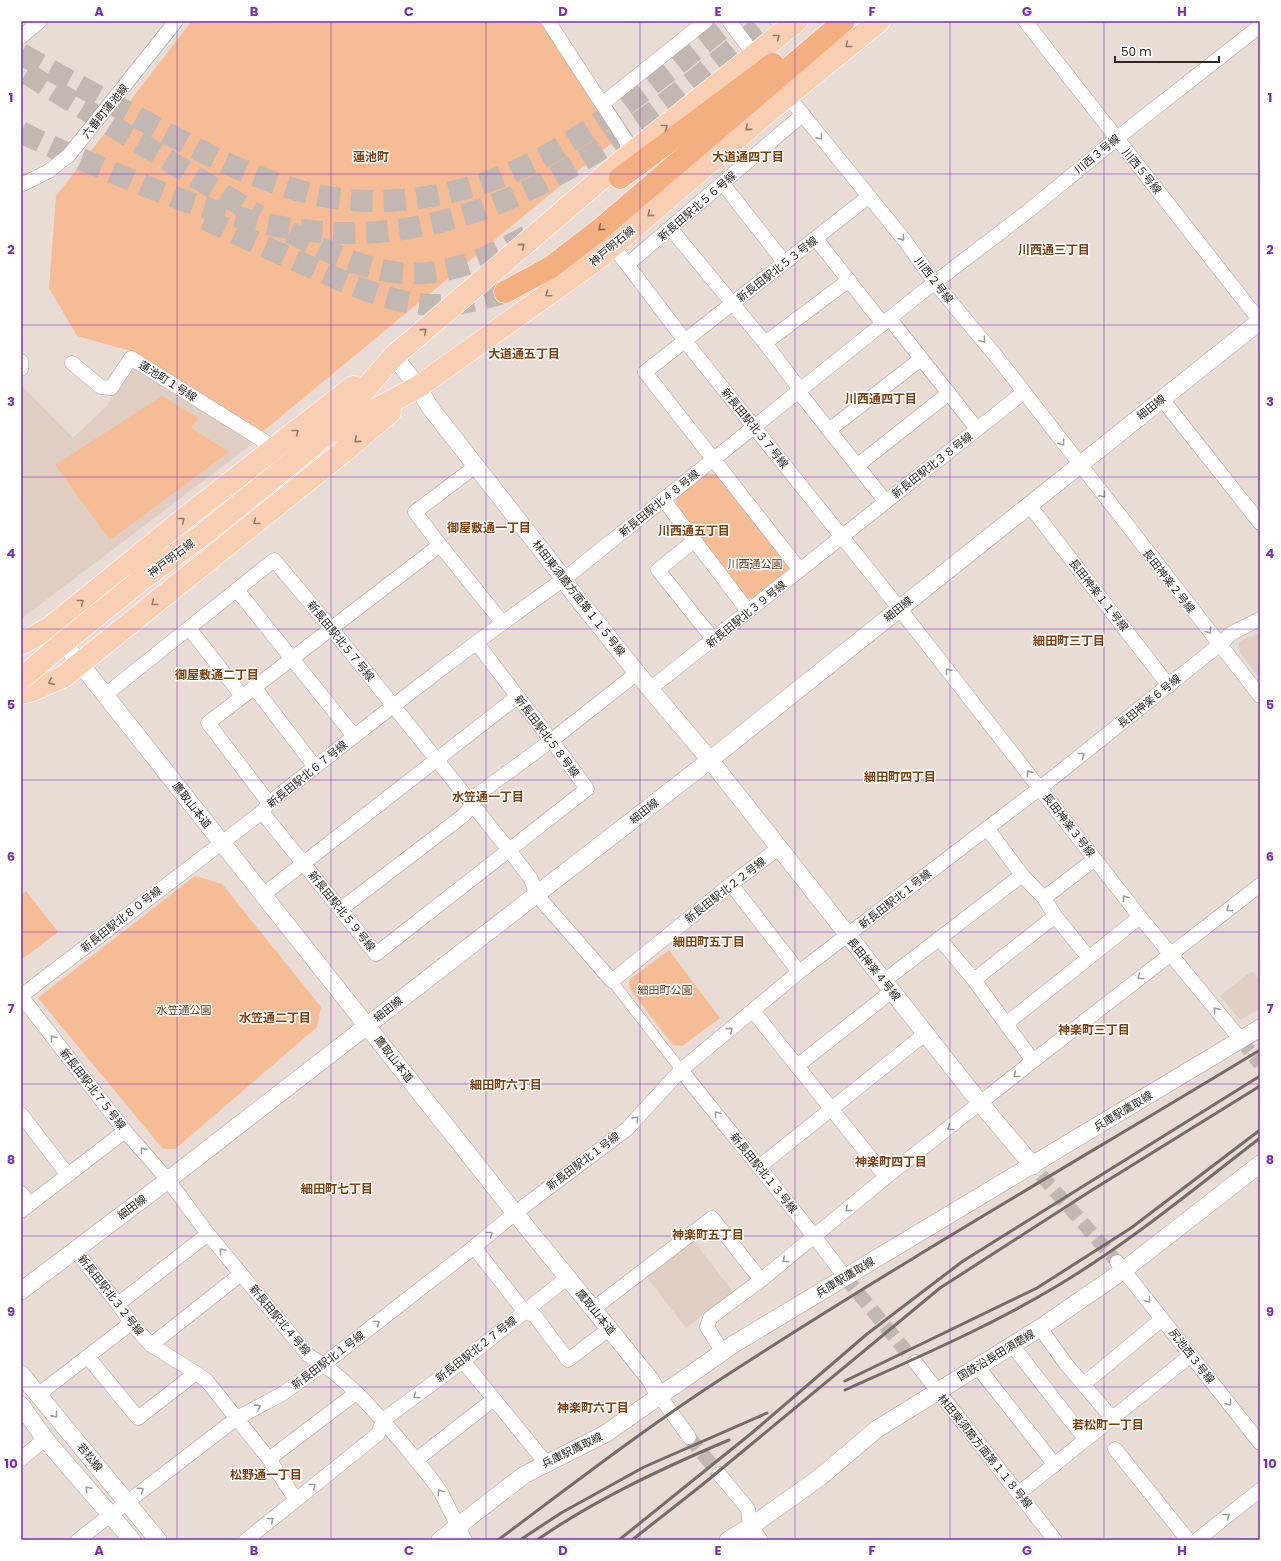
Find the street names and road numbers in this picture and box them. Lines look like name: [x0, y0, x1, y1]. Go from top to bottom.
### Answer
street label: 六番町蓮池線: [78, 80, 132, 142]
street label: 川西３号線: [1071, 130, 1123, 178]
street label: 川西５号線: [1118, 145, 1166, 197]
street label: 新長田駅北５６号線: [654, 167, 740, 245]
street label: 神戸明石線: [586, 222, 638, 270]
street label: 新長田駅北５３号線: [733, 232, 821, 306]
street label: 川西２号線: [911, 253, 957, 307]
street label: 蓮池町１号線: [136, 357, 200, 405]
street label: 新長田駅北３７号線: [718, 384, 792, 472]
street label: 細田線: [1133, 391, 1169, 423]
street label: 新長田駅北３８号線: [888, 428, 976, 502]
street label: 新長田駅北４８号線: [615, 466, 703, 540]
street label: 神戸明石線: [144, 535, 198, 581]
street label: 林田東須磨方面第１１５号線: [529, 537, 629, 659]
street label: 長田神楽２号線: [1139, 546, 1199, 616]
street label: 長田神楽１１号線: [1066, 555, 1132, 635]
street label: 新長田駅北３９号線: [702, 577, 790, 651]
street label: 細田線: [880, 592, 916, 626]
street label: 新長田駅北５７号線: [304, 597, 378, 685]
street label: 長田神楽６号線: [1114, 671, 1184, 731]
street label: 新長田駅北５８号線: [511, 692, 583, 780]
street label: 新長田駅北６７号線: [263, 737, 351, 811]
street label: 鷹取山本道: [169, 778, 215, 832]
street label: 長田神楽３号線: [1039, 790, 1099, 860]
street label: 細田線: [626, 795, 662, 827]
street label: 新長田駅北２２号線: [681, 853, 769, 927]
street label: 新長田駅北１号線: [855, 866, 935, 932]
street label: 新長田駅北５９号線: [305, 867, 379, 955]
street label: 新長田駅北８０号線: [77, 882, 165, 956]
street label: 長田神楽４号線: [844, 934, 904, 1004]
street label: 細田線: [370, 993, 406, 1025]
street label: 鷹取山本道: [371, 1032, 417, 1086]
street label: 新長田駅北７５号線: [56, 1045, 130, 1133]
street label: 兵庫駅鷹取線: [1091, 1087, 1155, 1135]
street label: 新長田駅北１号線: [543, 1128, 623, 1194]
street label: 新長田駅北１３号線: [727, 1129, 801, 1217]
street label: 細田線: [114, 1191, 150, 1223]
street label: 新長田駅北３２号線: [74, 1251, 148, 1339]
street label: 兵庫駅鷹取線: [813, 1253, 877, 1301]
street label: 新長田駅北４号線: [246, 1281, 314, 1359]
street label: 鷹取山本道: [572, 1286, 620, 1338]
street label: 新長田駅北２７号線: [432, 1312, 520, 1386]
street label: 国鉄沿長田須磨線: [954, 1325, 1038, 1385]
street label: 尻池西３号線: [1165, 1325, 1219, 1387]
street label: 新長田駅北１号線: [288, 1327, 368, 1393]
street label: 林田東須磨方面第１１８号線: [934, 1390, 1036, 1512]
street label: 兵庫駅鷹取線: [539, 1428, 605, 1472]
street label: 若松線: [73, 1439, 107, 1475]

